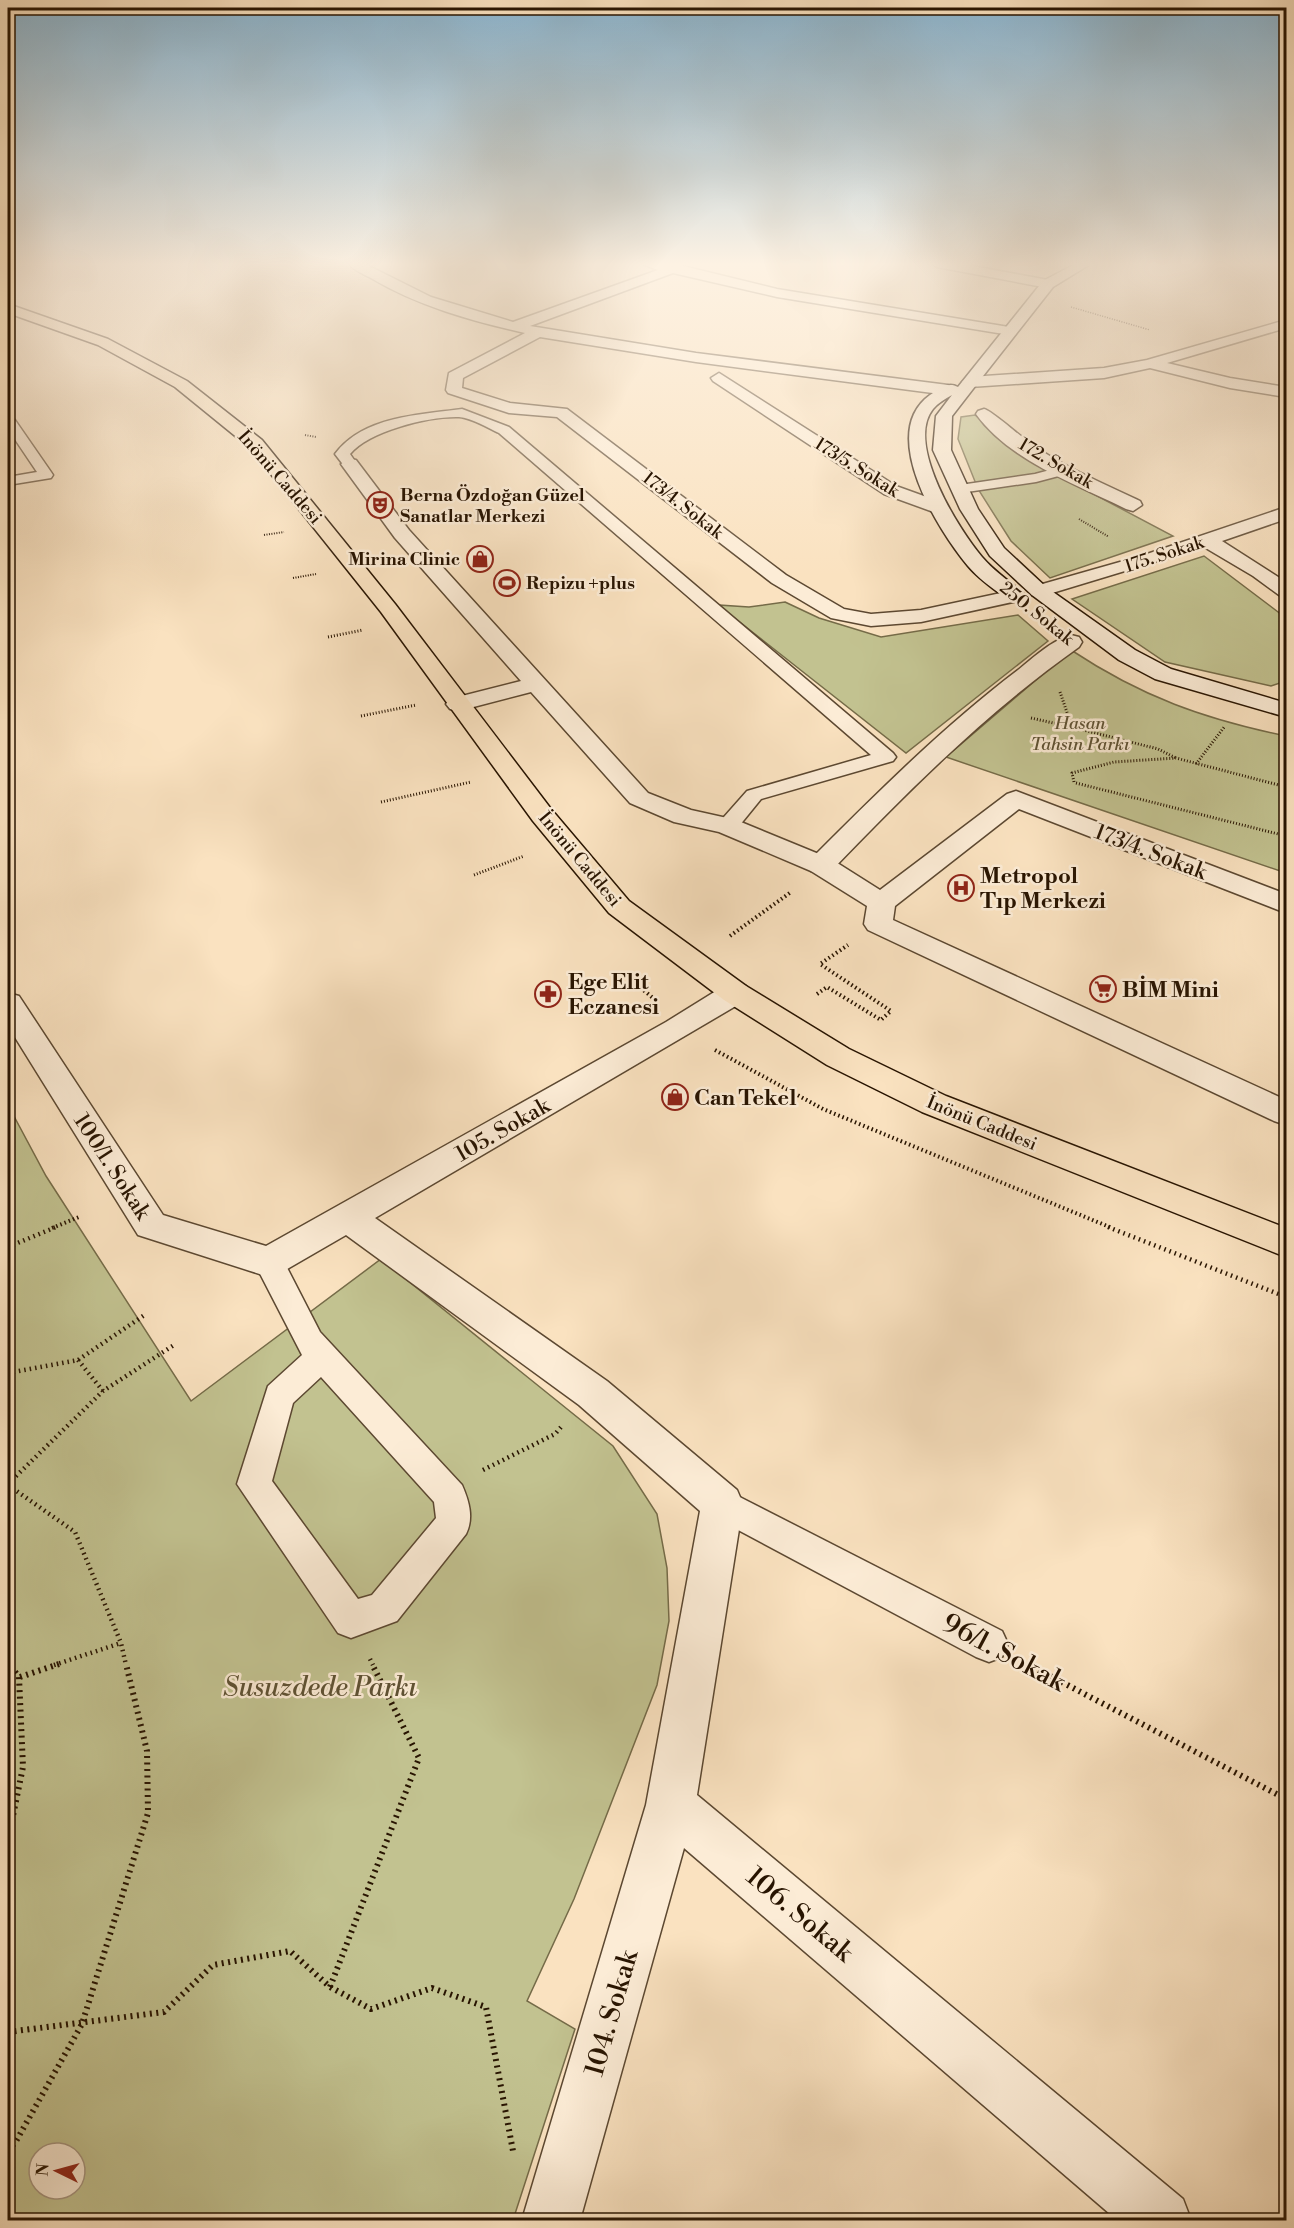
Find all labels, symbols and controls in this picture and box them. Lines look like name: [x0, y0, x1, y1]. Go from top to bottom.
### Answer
street label: İnönü Caddesi: [232, 426, 327, 529]
street label: 173/5. Sokak: [810, 432, 905, 503]
street label: 172. Sokak: [1014, 433, 1099, 495]
street label: 173/4. Sokak: [638, 467, 729, 545]
place label: Berna Özdoğan Güzel Sanatlar Merkezi: [400, 484, 585, 528]
theatre icon: Berna Özdoğan Güzel Sanatlar Merkezi: [365, 490, 395, 520]
street label: 175. Sokak: [1122, 530, 1208, 578]
shop icon: Mirina Clinic: [465, 544, 495, 574]
place label: Mirina Clinic: [348, 548, 460, 571]
sports icon: Repizu +plus: [492, 568, 522, 598]
place label: Repizu +plus: [526, 572, 635, 595]
street label: 250. Sokak: [995, 577, 1080, 651]
park label: Hasan Tahsin Parkı: [1030, 712, 1130, 756]
street label: İnönü Caddesi: [533, 807, 626, 912]
street label: 173/4. Sokak: [1091, 819, 1212, 887]
place label: Metropol Tıp Merkezi: [980, 863, 1106, 915]
hospital icon: Metropol Tıp Merkezi: [946, 873, 976, 903]
place label: Ege Elit Eczanesi: [568, 969, 659, 1021]
supermarket icon: BİM Mini: [1088, 974, 1118, 1004]
place label: BİM Mini: [1122, 975, 1219, 1004]
pharmacy icon: Ege Elit Eczanesi: [533, 979, 563, 1009]
shop icon: Can Tekel: [660, 1082, 690, 1112]
place label: Can Tekel: [694, 1085, 796, 1112]
street label: İnönü Caddesi: [923, 1091, 1041, 1156]
street label: 105. Sokak: [451, 1092, 556, 1168]
street label: 100/1. Sokak: [67, 1109, 157, 1226]
street label: 96/1. Sokak: [936, 1606, 1073, 1700]
park label: Susuzdede Parkı: [223, 1671, 418, 1705]
street label: 106. Sokak: [739, 1860, 862, 1971]
street label: 104. Sokak: [578, 1944, 647, 2080]
north arrow: [27, 2141, 87, 2201]
text: N: [33, 2162, 54, 2177]

